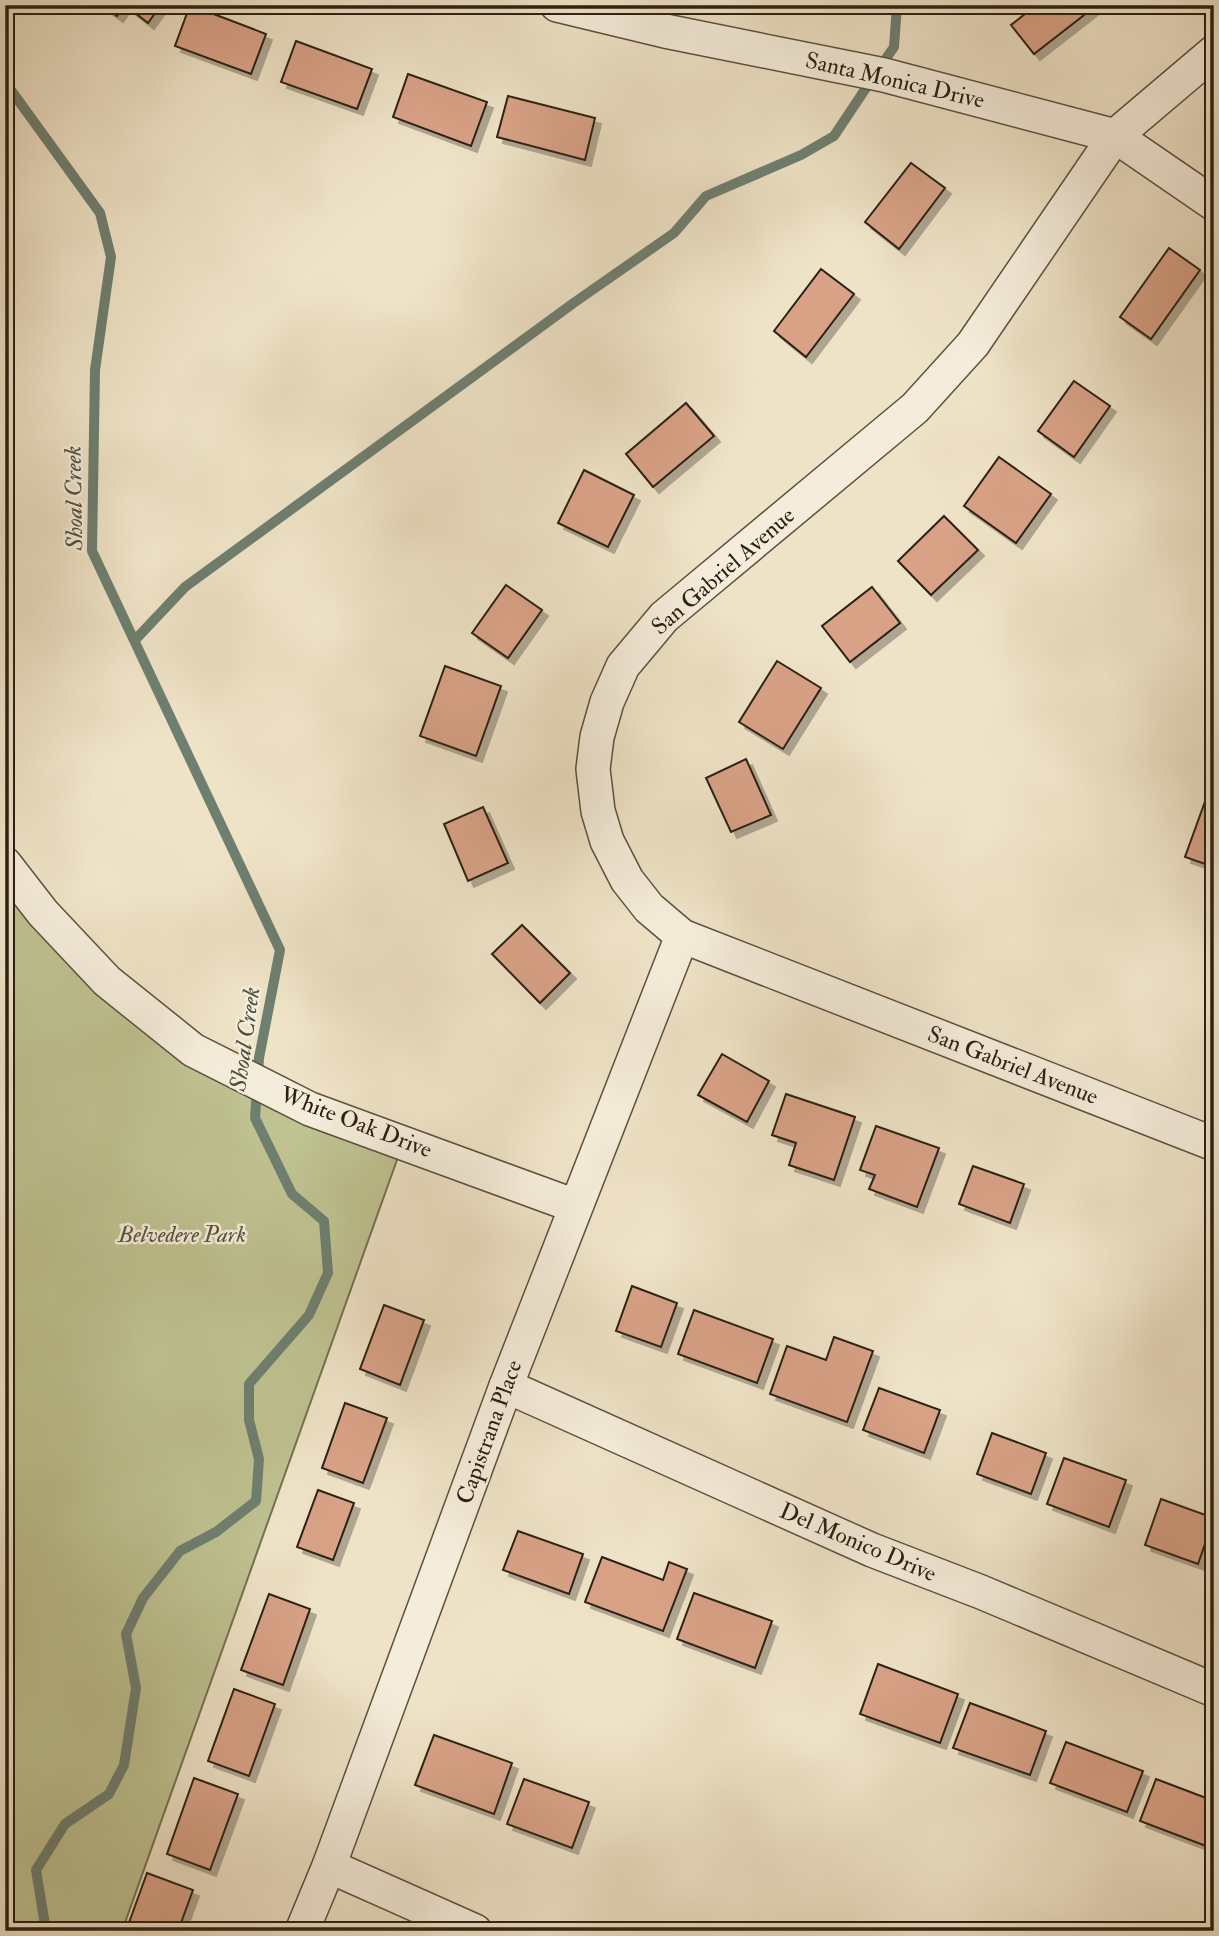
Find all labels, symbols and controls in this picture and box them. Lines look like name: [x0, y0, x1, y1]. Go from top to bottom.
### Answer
street label: Santa Monica Drive: [803, 45, 988, 115]
water label: Shoal Creek: [58, 445, 90, 552]
street label: San Gabriel Avenue: [645, 501, 801, 641]
water label: Shoal Creek: [222, 985, 268, 1094]
street label: San Gabriel Avenue: [924, 1019, 1103, 1111]
street label: White Oak Drive: [275, 1079, 436, 1164]
park label: Belvedere Park: [117, 1220, 246, 1249]
street label: Capistrana Place: [450, 1356, 530, 1508]
street label: Del Monico Drive: [775, 1496, 941, 1588]

